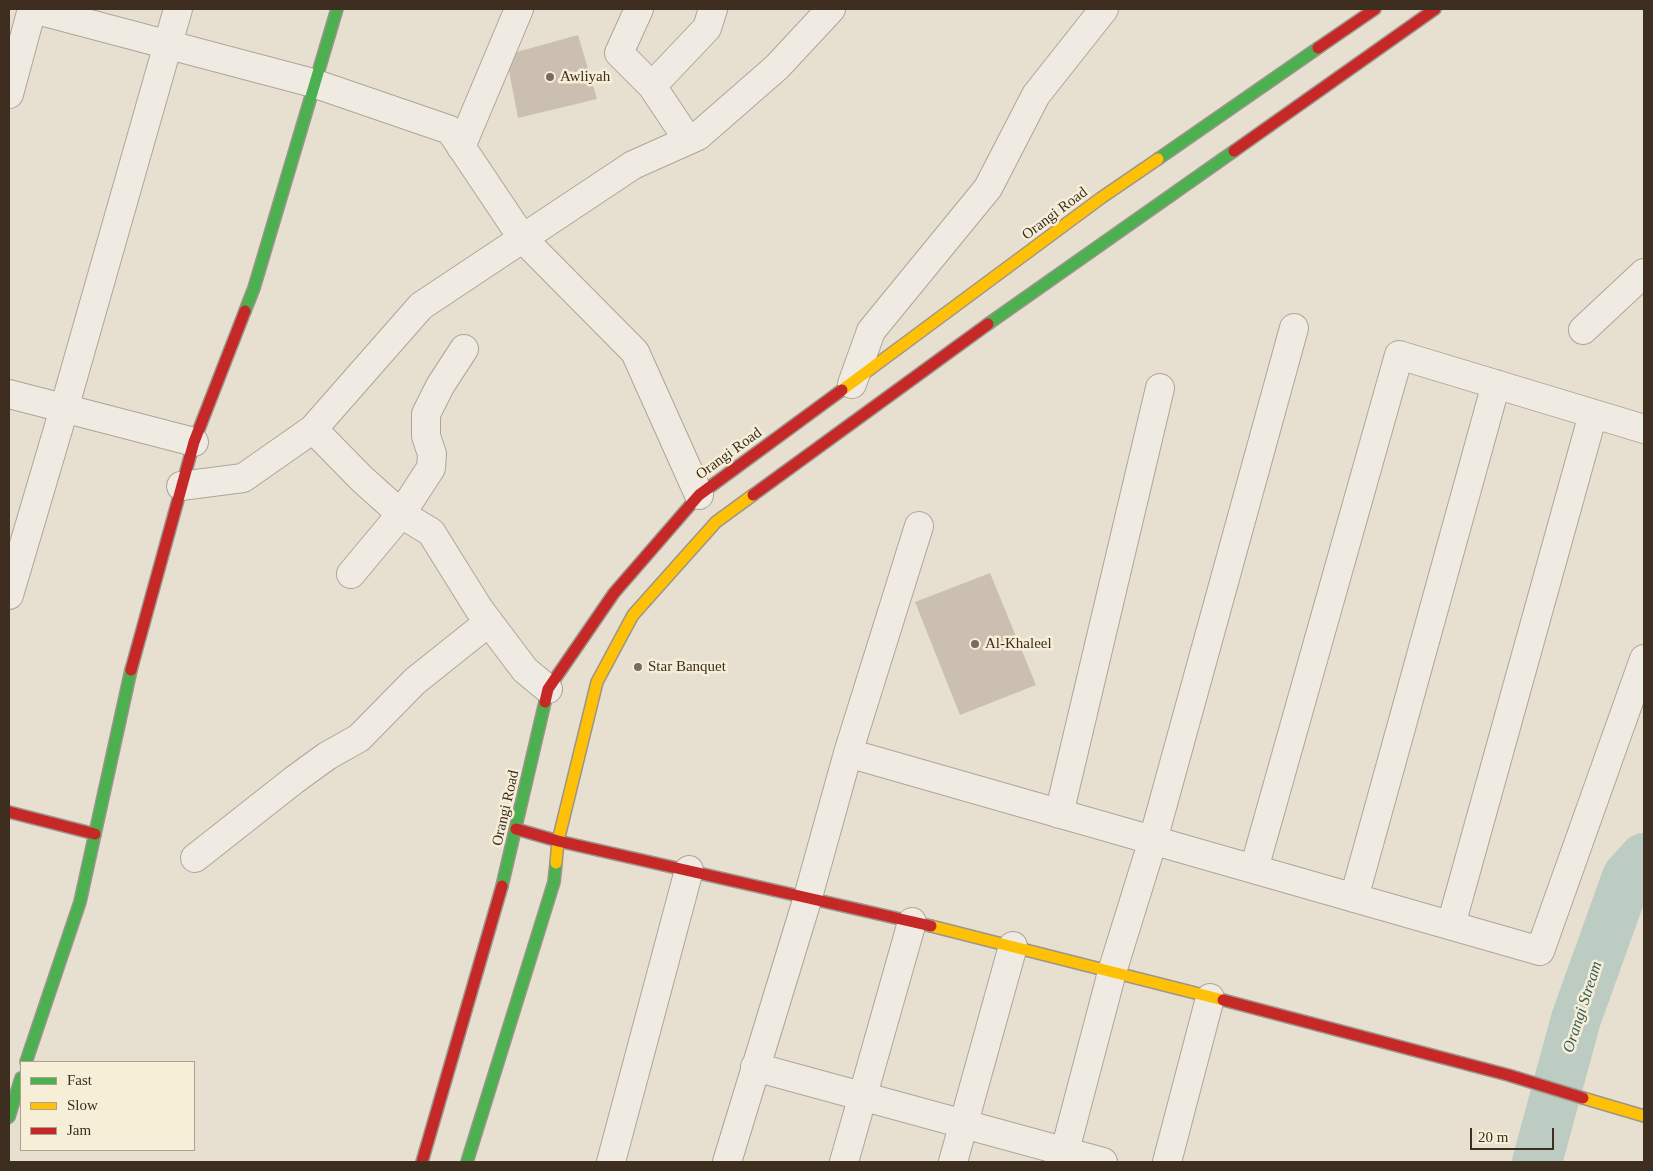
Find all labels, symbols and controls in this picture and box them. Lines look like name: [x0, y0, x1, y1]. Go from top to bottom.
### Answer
place label: Awliyah: [560, 68, 610, 86]
marker: Awliyah: [544, 71, 556, 83]
street label: Orangi Road: [1019, 184, 1091, 244]
street label: Orangi Road: [693, 424, 765, 484]
place label: Al-Khaleel: [985, 635, 1052, 653]
marker: Al-Khaleel: [969, 638, 981, 650]
place label: Star Banquet: [648, 658, 726, 676]
marker: Star Banquet: [632, 661, 644, 673]
street label: Orangi Road: [489, 768, 523, 848]
water label: Orangi Stream: [1559, 959, 1607, 1055]
legend: [20, 1061, 195, 1151]
text: Fast: [67, 1072, 92, 1088]
text: Slow: [67, 1097, 98, 1113]
scale bar: [1473, 1118, 1557, 1150]
text: Jam: [67, 1122, 91, 1138]
text: 20 m: [1478, 1129, 1508, 1145]

